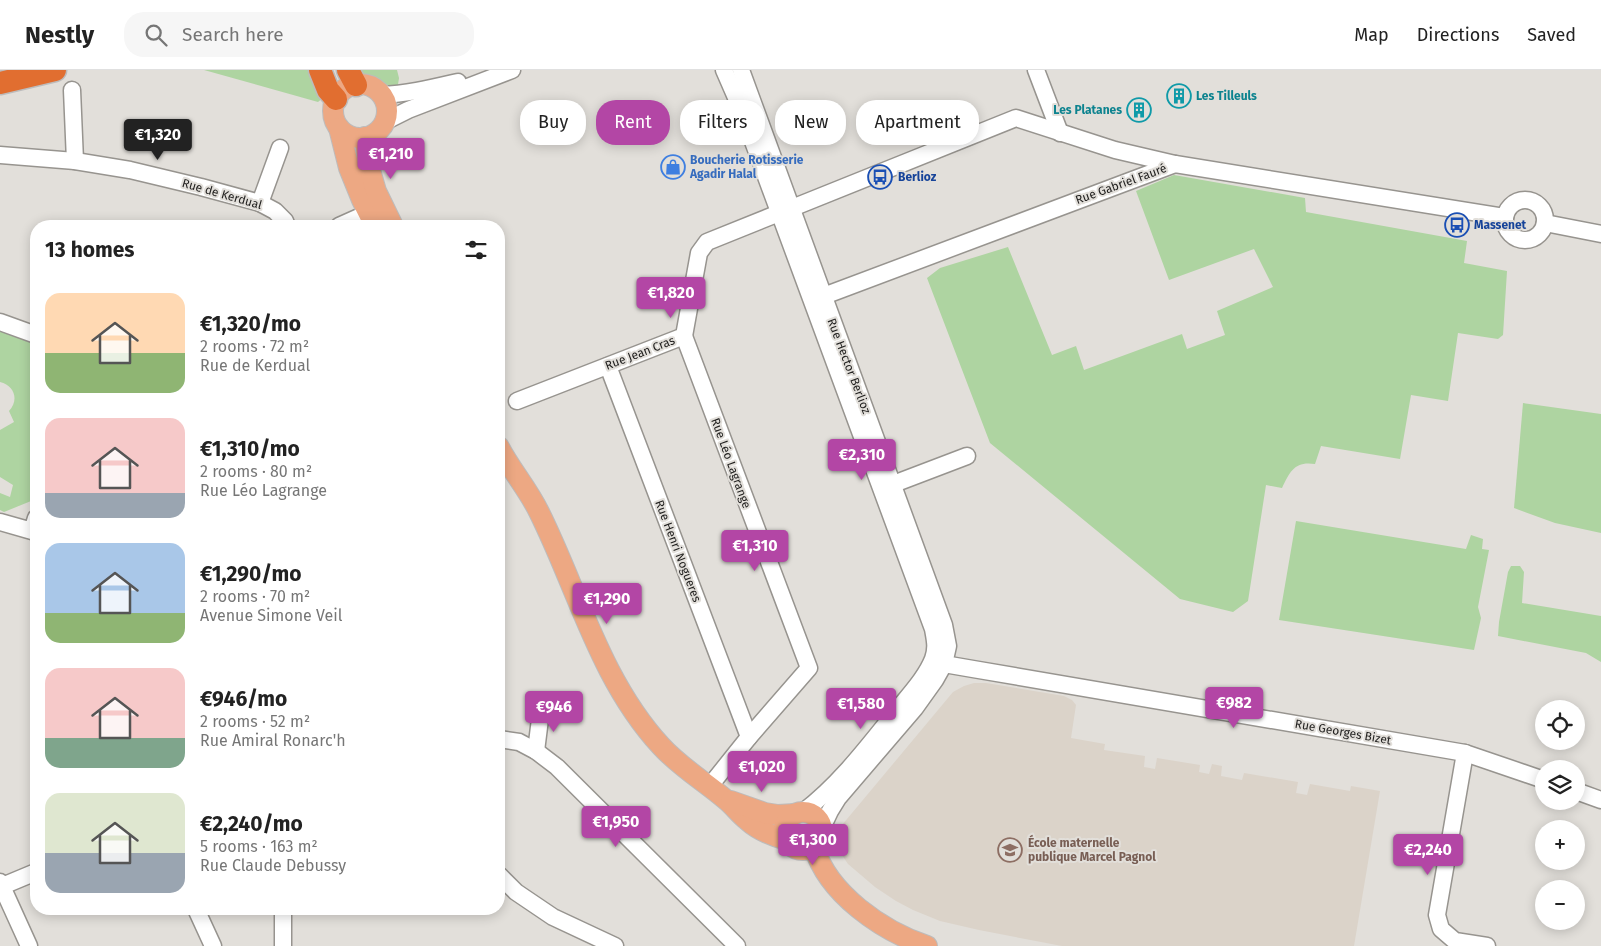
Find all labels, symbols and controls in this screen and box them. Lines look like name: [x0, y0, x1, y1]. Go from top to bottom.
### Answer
search box: [124, 12, 474, 57]
text: Nestly: [25, 21, 94, 49]
icon: search: [142, 21, 170, 49]
text: Search here: [182, 23, 284, 46]
text: Map: [1354, 24, 1389, 46]
text: Directions: [1417, 24, 1499, 46]
text: Saved: [1527, 24, 1576, 46]
building icon: Les Tilleuls: [1166, 83, 1192, 109]
place label: Les Tilleuls: [1196, 89, 1257, 103]
building icon: Les Platanes: [1126, 97, 1152, 123]
chip: Buy: [520, 100, 586, 145]
chip: Rent: [596, 100, 670, 145]
chip: Filters: [680, 100, 765, 145]
chip: New: [775, 100, 846, 145]
chip: Apartment: [856, 100, 979, 145]
place label: Les Platanes: [1053, 103, 1122, 117]
pin: €1,320: [117, 118, 199, 161]
text: €1,320: [135, 125, 181, 144]
pin: €1,210: [350, 138, 432, 180]
text: €1,210: [369, 144, 413, 163]
place label: Boucherie Rotisserie Agadir Halal: [689, 153, 804, 181]
shop icon: Boucherie Rotisserie Agadir Halal: [660, 154, 686, 180]
street label: Rue Gabriel Fauré: [1074, 161, 1168, 207]
bus stop icon: Berlioz: [867, 164, 893, 190]
place label: Berlioz: [898, 170, 937, 184]
street label: Rue de Kerdual: [180, 176, 264, 212]
bus stop icon: Massenet: [1444, 212, 1470, 238]
place label: Massenet: [1474, 218, 1527, 232]
icon: filters: [462, 236, 490, 264]
text: 13 homes: [45, 237, 135, 263]
pin: €1,820: [630, 276, 712, 319]
text: €1,820: [647, 283, 695, 302]
text: €1,320/mo: [200, 311, 301, 337]
icon: home: [85, 313, 145, 373]
street label: Rue Hector Berlioz: [824, 316, 874, 416]
street label: Rue Jean Cras: [603, 333, 677, 373]
text: 2 rooms · 72 m²: [200, 337, 309, 356]
text: Rue de Kerdual: [200, 356, 310, 375]
street label: Rue Léo Lagrange: [708, 416, 754, 510]
text: €1,310/mo: [200, 436, 300, 462]
icon: home: [85, 438, 145, 498]
pin: €2,310: [821, 438, 903, 481]
text: €2,310: [839, 445, 885, 464]
text: 2 rooms · 80 m²: [200, 462, 312, 481]
text: Rue Léo Lagrange: [200, 481, 327, 500]
street label: Rue Henri Nogueres: [652, 498, 704, 604]
pin: €1,310: [714, 530, 796, 572]
text: €1,310: [732, 536, 778, 555]
text: €1,290/mo: [200, 561, 302, 587]
icon: home: [85, 563, 145, 623]
pin: €1,290: [566, 582, 648, 625]
text: 2 rooms · 70 m²: [200, 587, 310, 606]
text: €1,290: [584, 589, 630, 608]
text: Avenue Simone Veil: [200, 606, 342, 625]
text: €946/mo: [200, 686, 287, 712]
pin: €982: [1204, 686, 1264, 729]
icon: home: [85, 688, 145, 748]
pin: €1,580: [820, 688, 902, 730]
pin: €946: [524, 690, 584, 733]
text: €982: [1216, 693, 1252, 712]
text: €1,580: [837, 694, 885, 713]
text: €946: [536, 697, 572, 716]
map controls: [1535, 700, 1585, 930]
button: locate: [1535, 700, 1585, 750]
text: 2 rooms · 52 m²: [200, 712, 310, 731]
street label: Rue Georges Bizet: [1294, 717, 1393, 747]
text: Rue Amiral Ronarc'h: [200, 731, 346, 750]
pin: €1,020: [721, 750, 803, 793]
text: €1,020: [739, 757, 785, 776]
button: layers: [1535, 760, 1585, 810]
pin: €1,950: [575, 806, 657, 848]
text: €2,240/mo: [200, 811, 303, 837]
text: €1,950: [593, 812, 639, 831]
icon: home: [85, 813, 145, 873]
button: +: [1535, 820, 1585, 870]
pin: €1,300: [772, 824, 854, 866]
text: €1,300: [789, 830, 837, 849]
place label: École maternelle publique Marcel Pagnol: [1028, 834, 1156, 864]
pin: €2,240: [1387, 834, 1469, 876]
text: 5 rooms · 163 m²: [200, 837, 318, 856]
school or university icon: École maternelle publique Marcel Pagnol: [997, 837, 1023, 863]
text: €2,240: [1404, 840, 1452, 859]
text: Rue Claude Debussy: [200, 856, 346, 875]
button: −: [1535, 880, 1585, 930]

